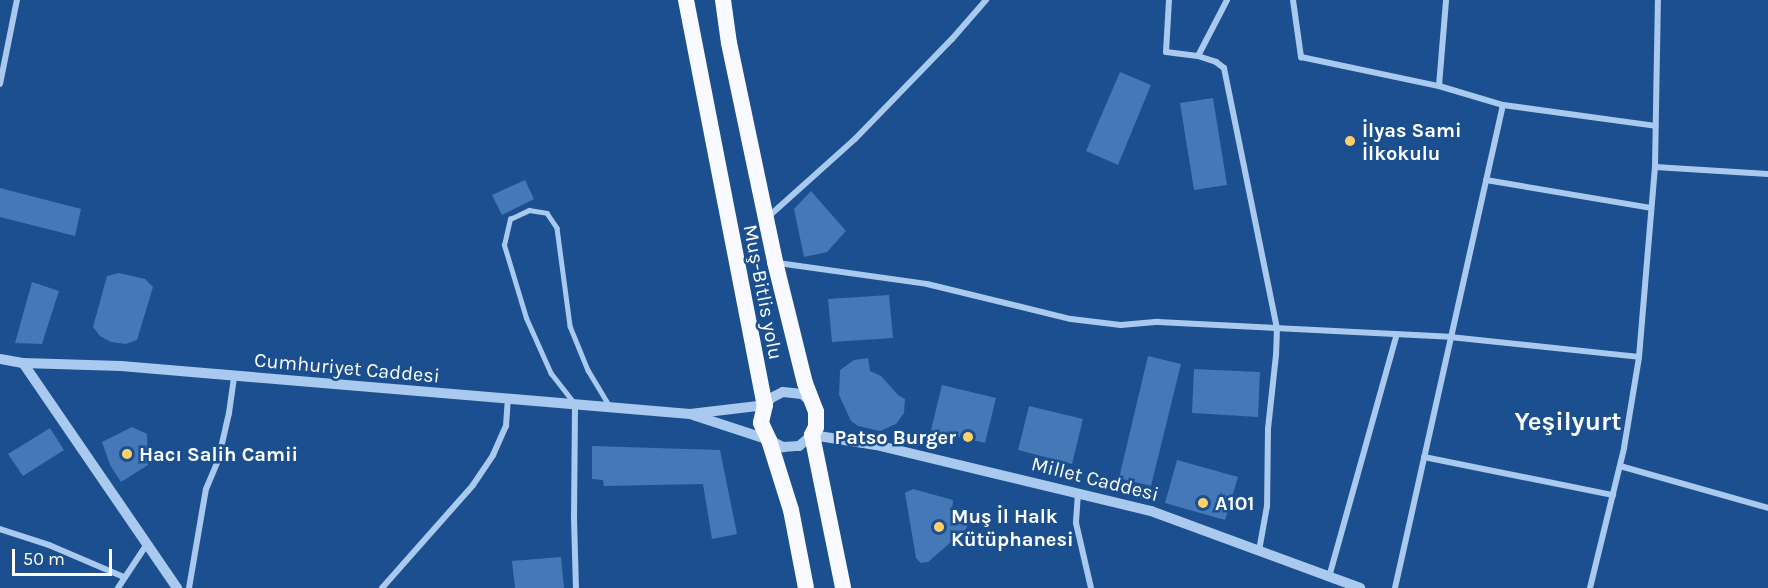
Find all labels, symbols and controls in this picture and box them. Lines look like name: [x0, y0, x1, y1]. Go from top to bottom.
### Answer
place label: İlyas Sami İlkokulu: [1362, 118, 1462, 165]
marker: İlyas Sami İlkokulu: [1343, 134, 1357, 148]
street label: Muş-Bitlis yolu: [738, 222, 788, 362]
street label: Cumhuriyet Caddesi: [253, 348, 441, 388]
district label: Yeşilyurt: [1515, 406, 1621, 438]
place label: Patso Burger: [835, 425, 956, 449]
marker: Patso Burger: [961, 430, 975, 444]
place label: Hacı Salih Camii: [139, 442, 298, 466]
marker: Hacı Salih Camii: [120, 447, 134, 461]
street label: Millet Caddesi: [1029, 452, 1161, 506]
place label: A101: [1215, 491, 1254, 515]
marker: A101: [1196, 496, 1210, 510]
place label: Muş İl Halk Kütüphanesi: [951, 504, 1074, 551]
marker: Muş İl Halk Kütüphanesi: [932, 520, 946, 534]
scale bar: [15, 537, 116, 575]
text: 50 m: [23, 548, 65, 570]

